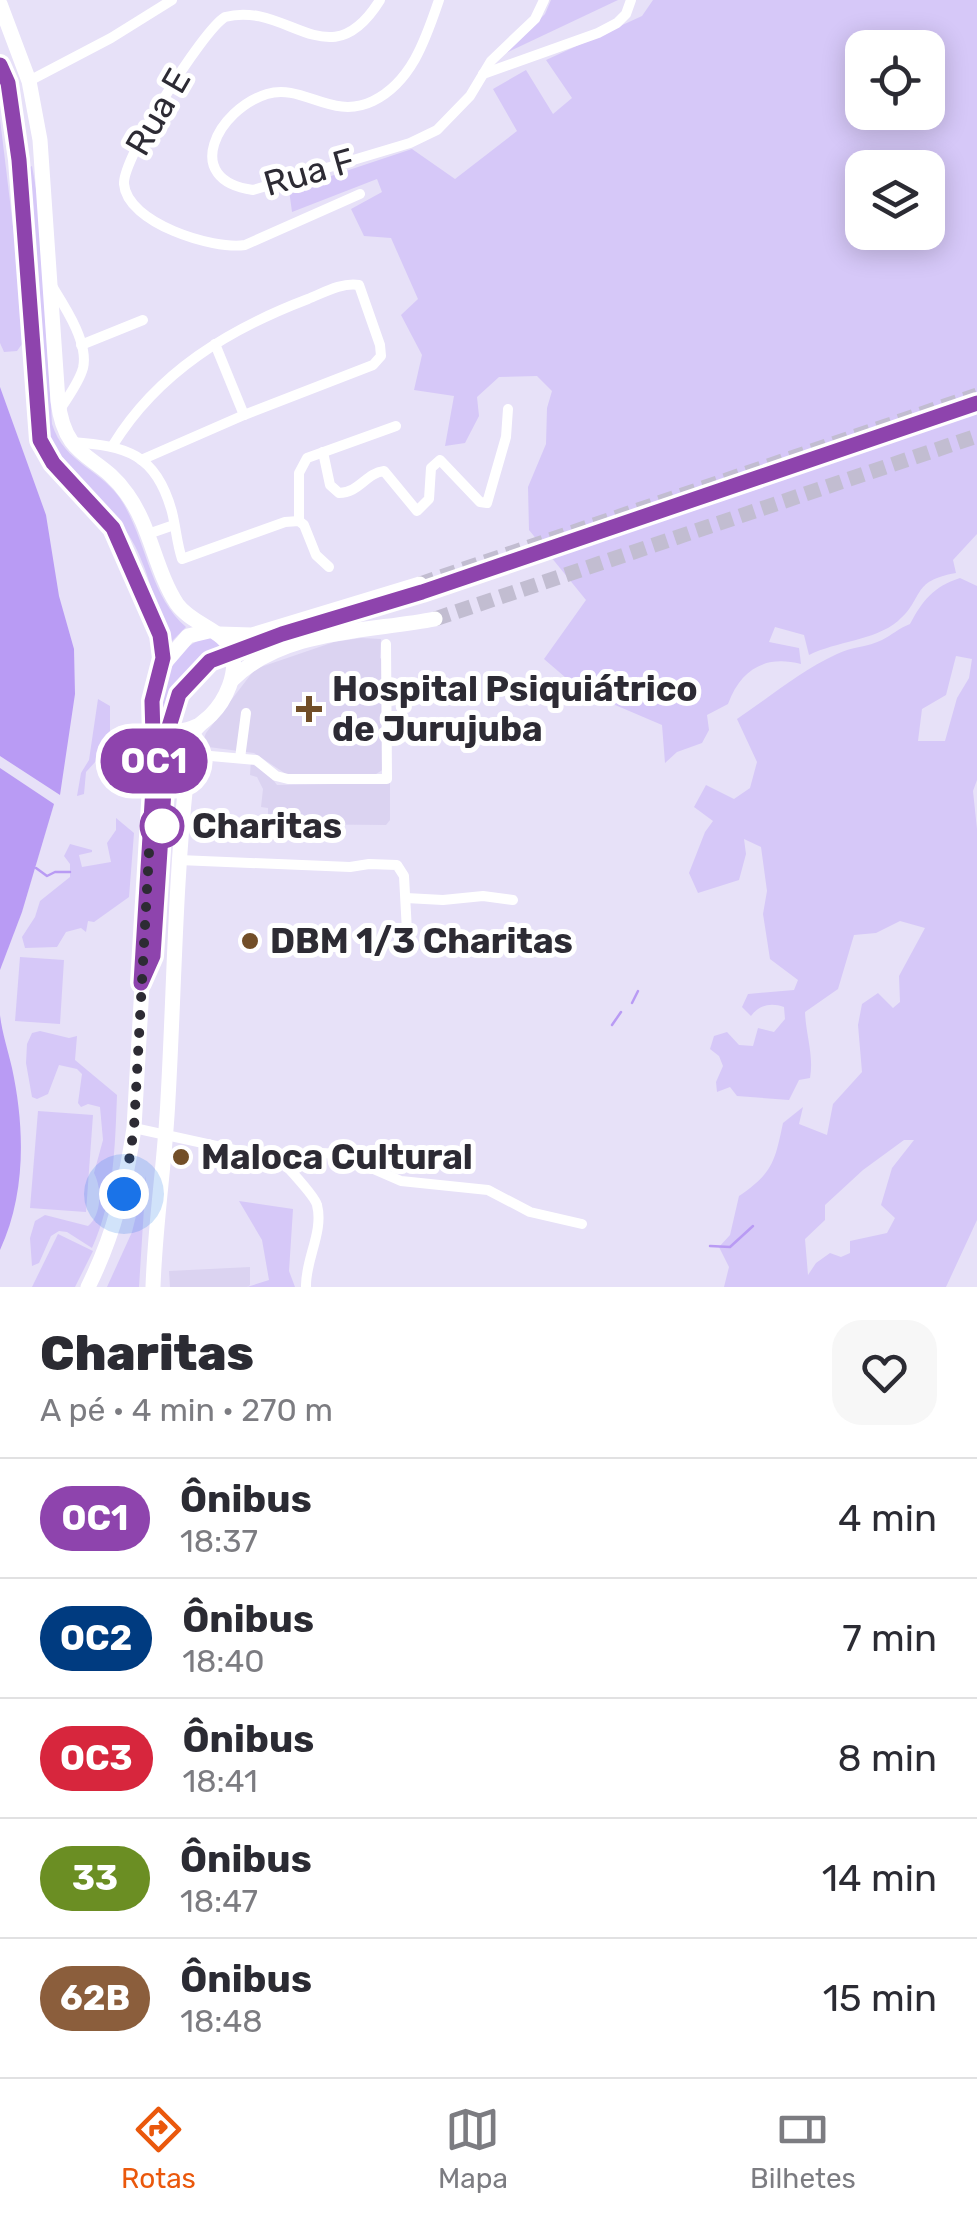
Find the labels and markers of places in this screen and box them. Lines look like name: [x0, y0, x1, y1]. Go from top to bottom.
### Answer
place label: Hospital Psiquiátrico de Jurujuba: [332, 668, 698, 750]
marker: Hospital Psiquiátrico de Jurujuba: [296, 696, 322, 722]
marker: Charitas: [141, 805, 183, 847]
place label: Charitas: [192, 805, 342, 847]
place label: DBM 1/3 Charitas: [270, 920, 573, 962]
marker: DBM 1/3 Charitas: [239, 930, 261, 952]
place label: Maloca Cultural: [201, 1136, 473, 1178]
marker: Maloca Cultural: [170, 1146, 192, 1168]

